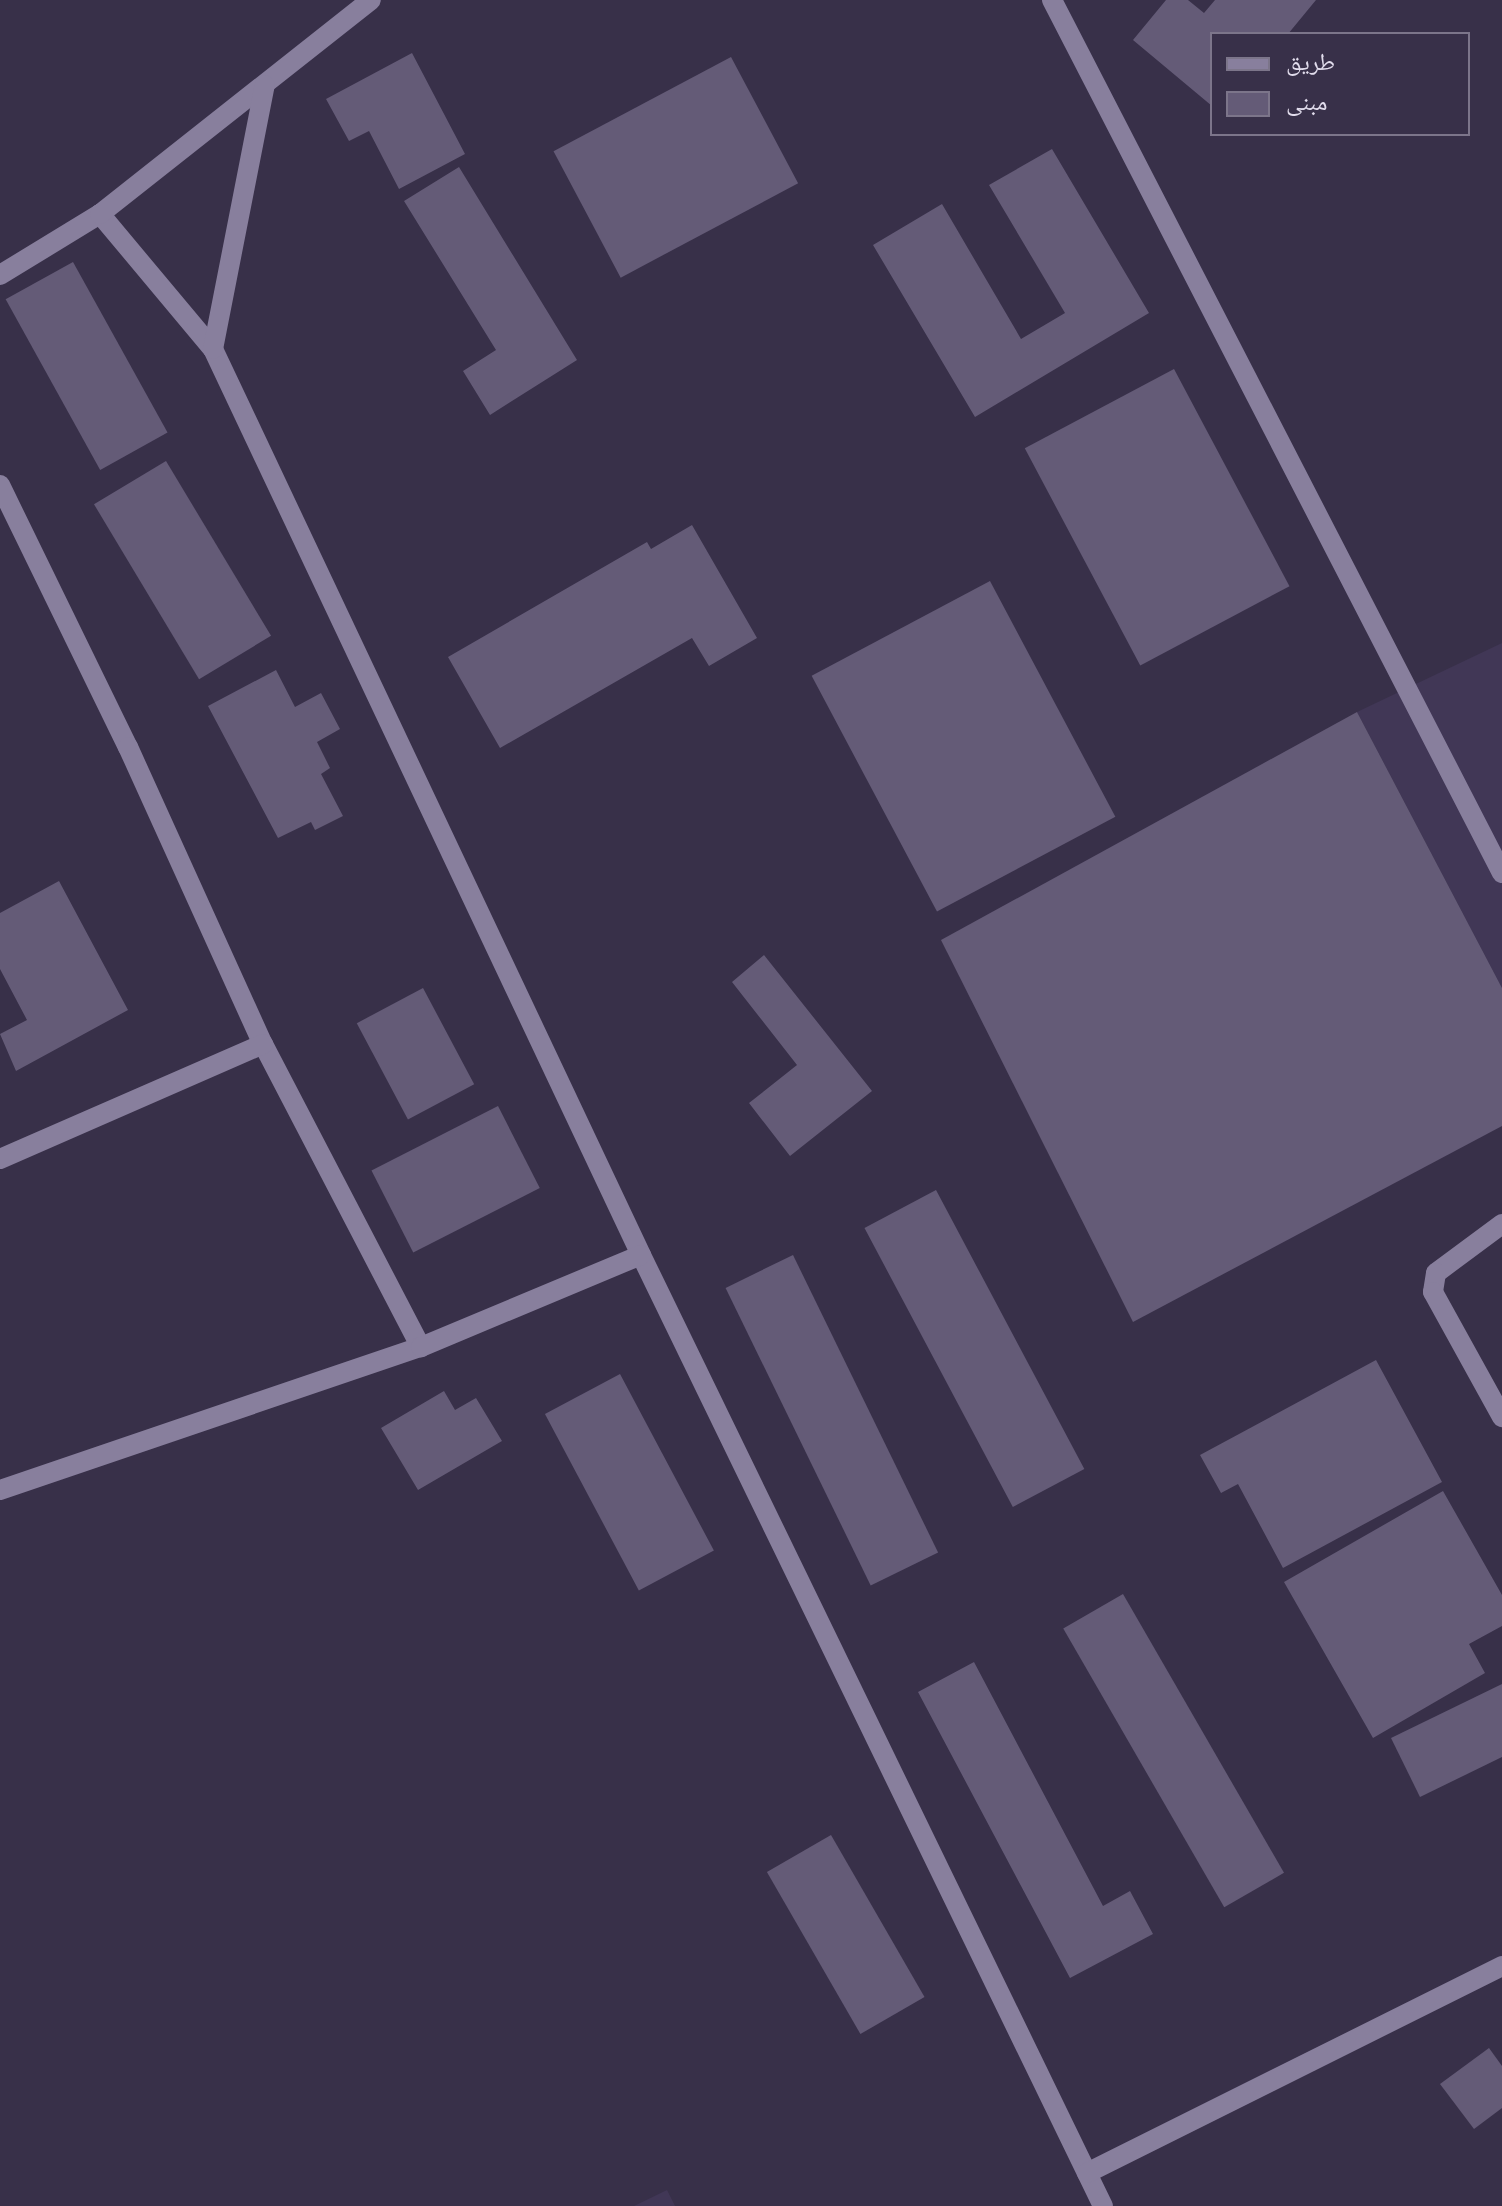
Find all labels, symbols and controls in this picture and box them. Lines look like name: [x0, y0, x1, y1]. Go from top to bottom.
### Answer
legend: [1210, 32, 1470, 136]
text: طريق: [1286, 47, 1335, 76]
text: مبنى: [1286, 87, 1327, 116]

